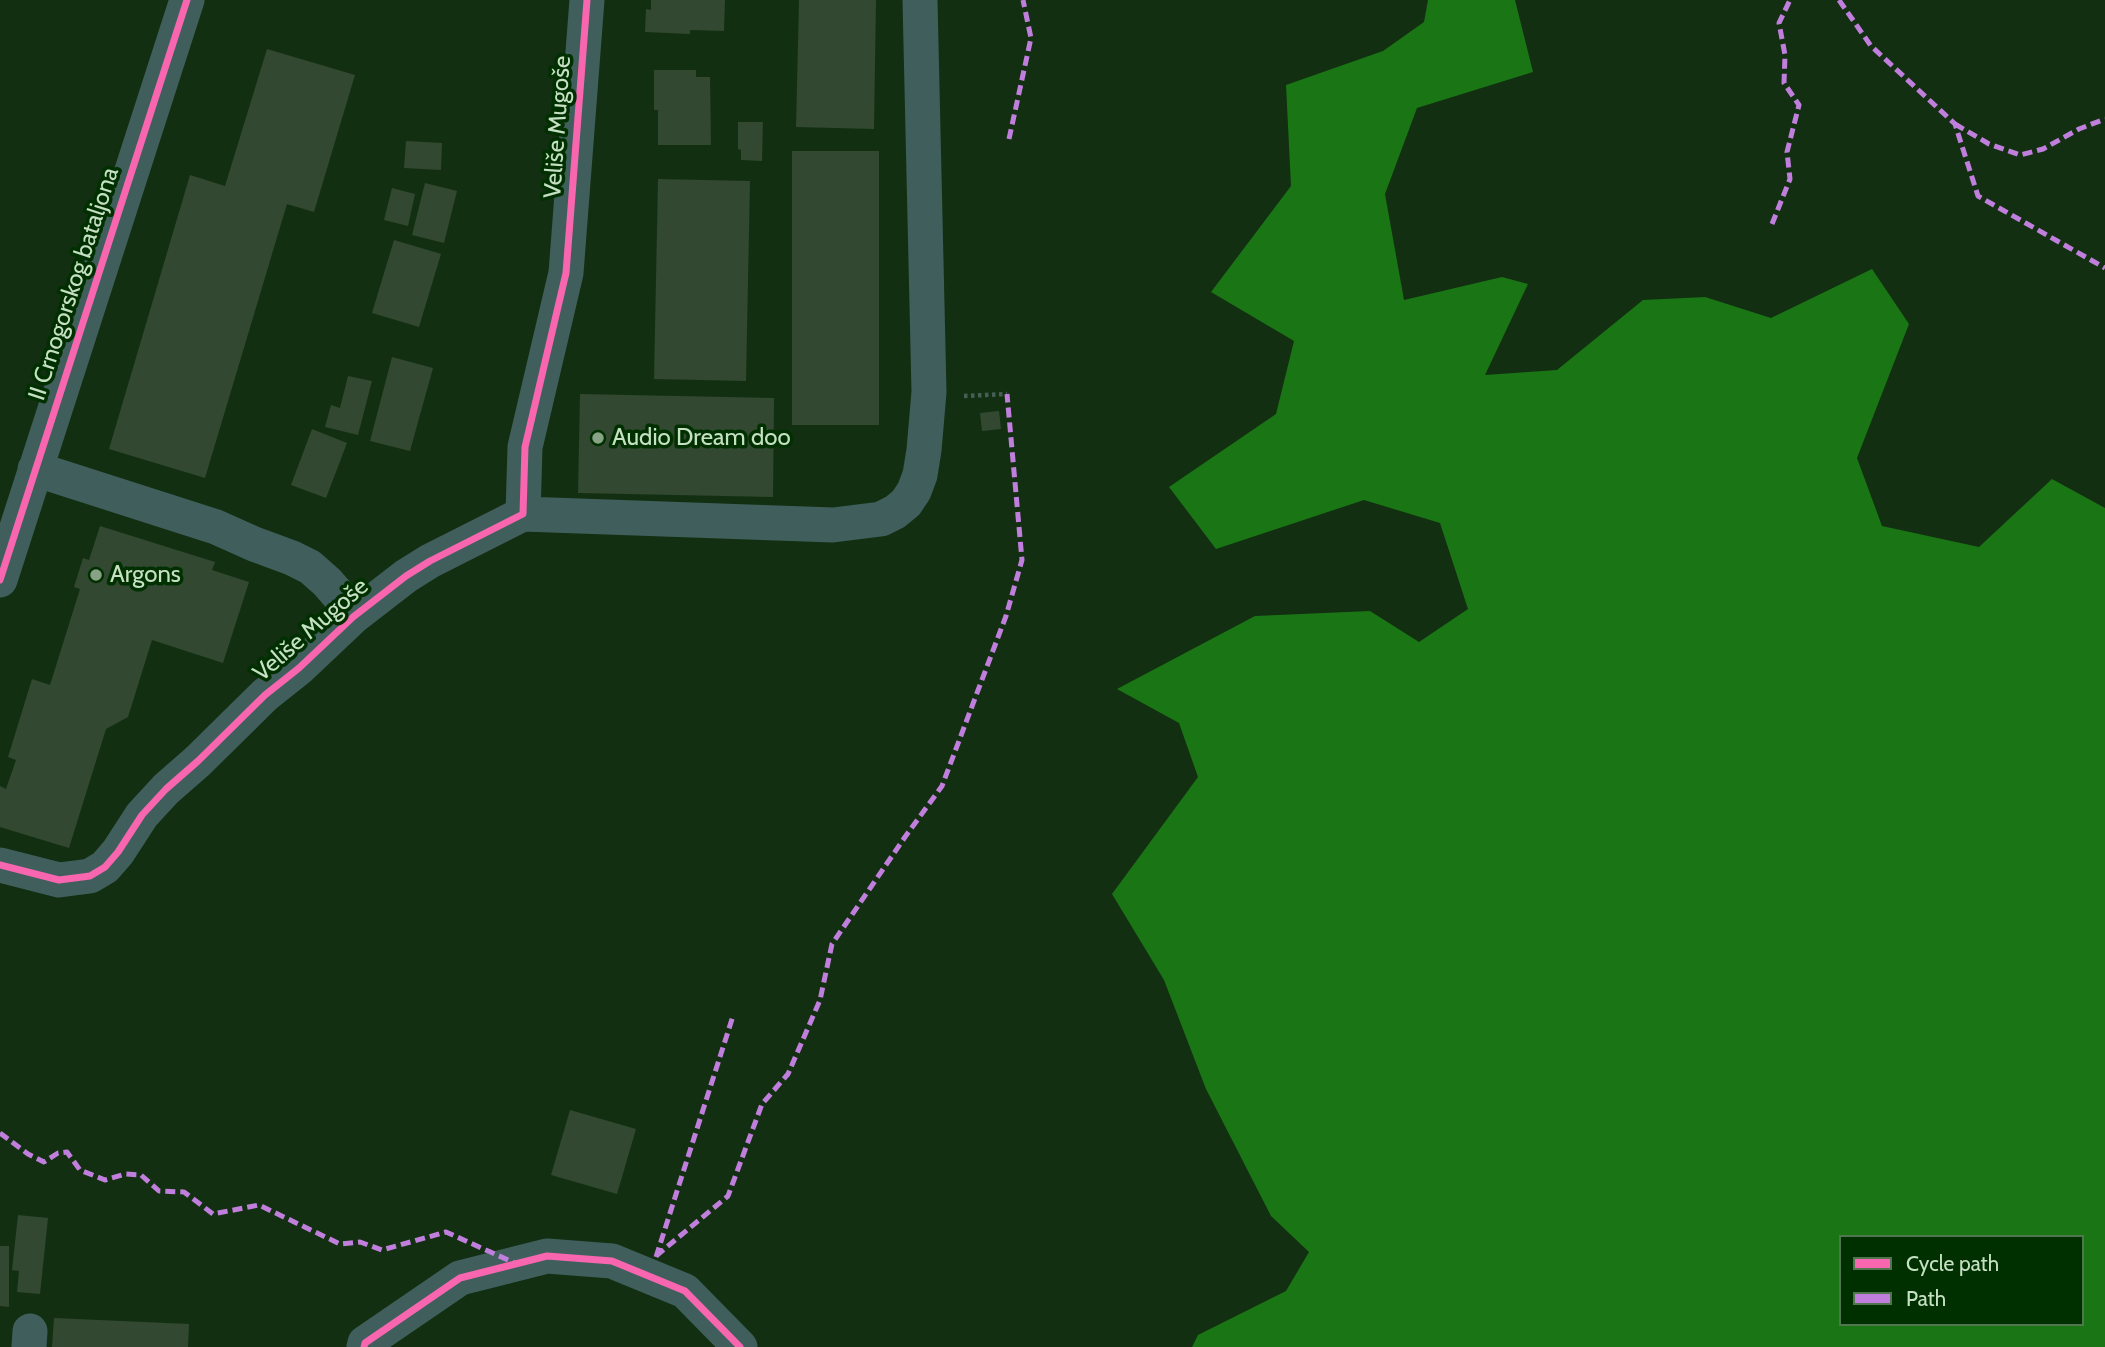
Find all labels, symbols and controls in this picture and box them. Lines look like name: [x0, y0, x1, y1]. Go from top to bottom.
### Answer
street label: Veliše Mugoše: [539, 55, 577, 199]
street label: II Crnogorskog bataljona: [23, 164, 125, 404]
place label: Audio Dream doo: [612, 424, 791, 452]
marker: Audio Dream doo: [590, 430, 606, 446]
place label: Argons: [110, 561, 181, 589]
marker: Argons: [88, 567, 104, 583]
street label: Veliše Mugoše: [248, 572, 374, 688]
legend: [1839, 1235, 2084, 1326]
text: Cycle path: [1906, 1251, 1999, 1276]
text: Path: [1906, 1286, 1946, 1311]

